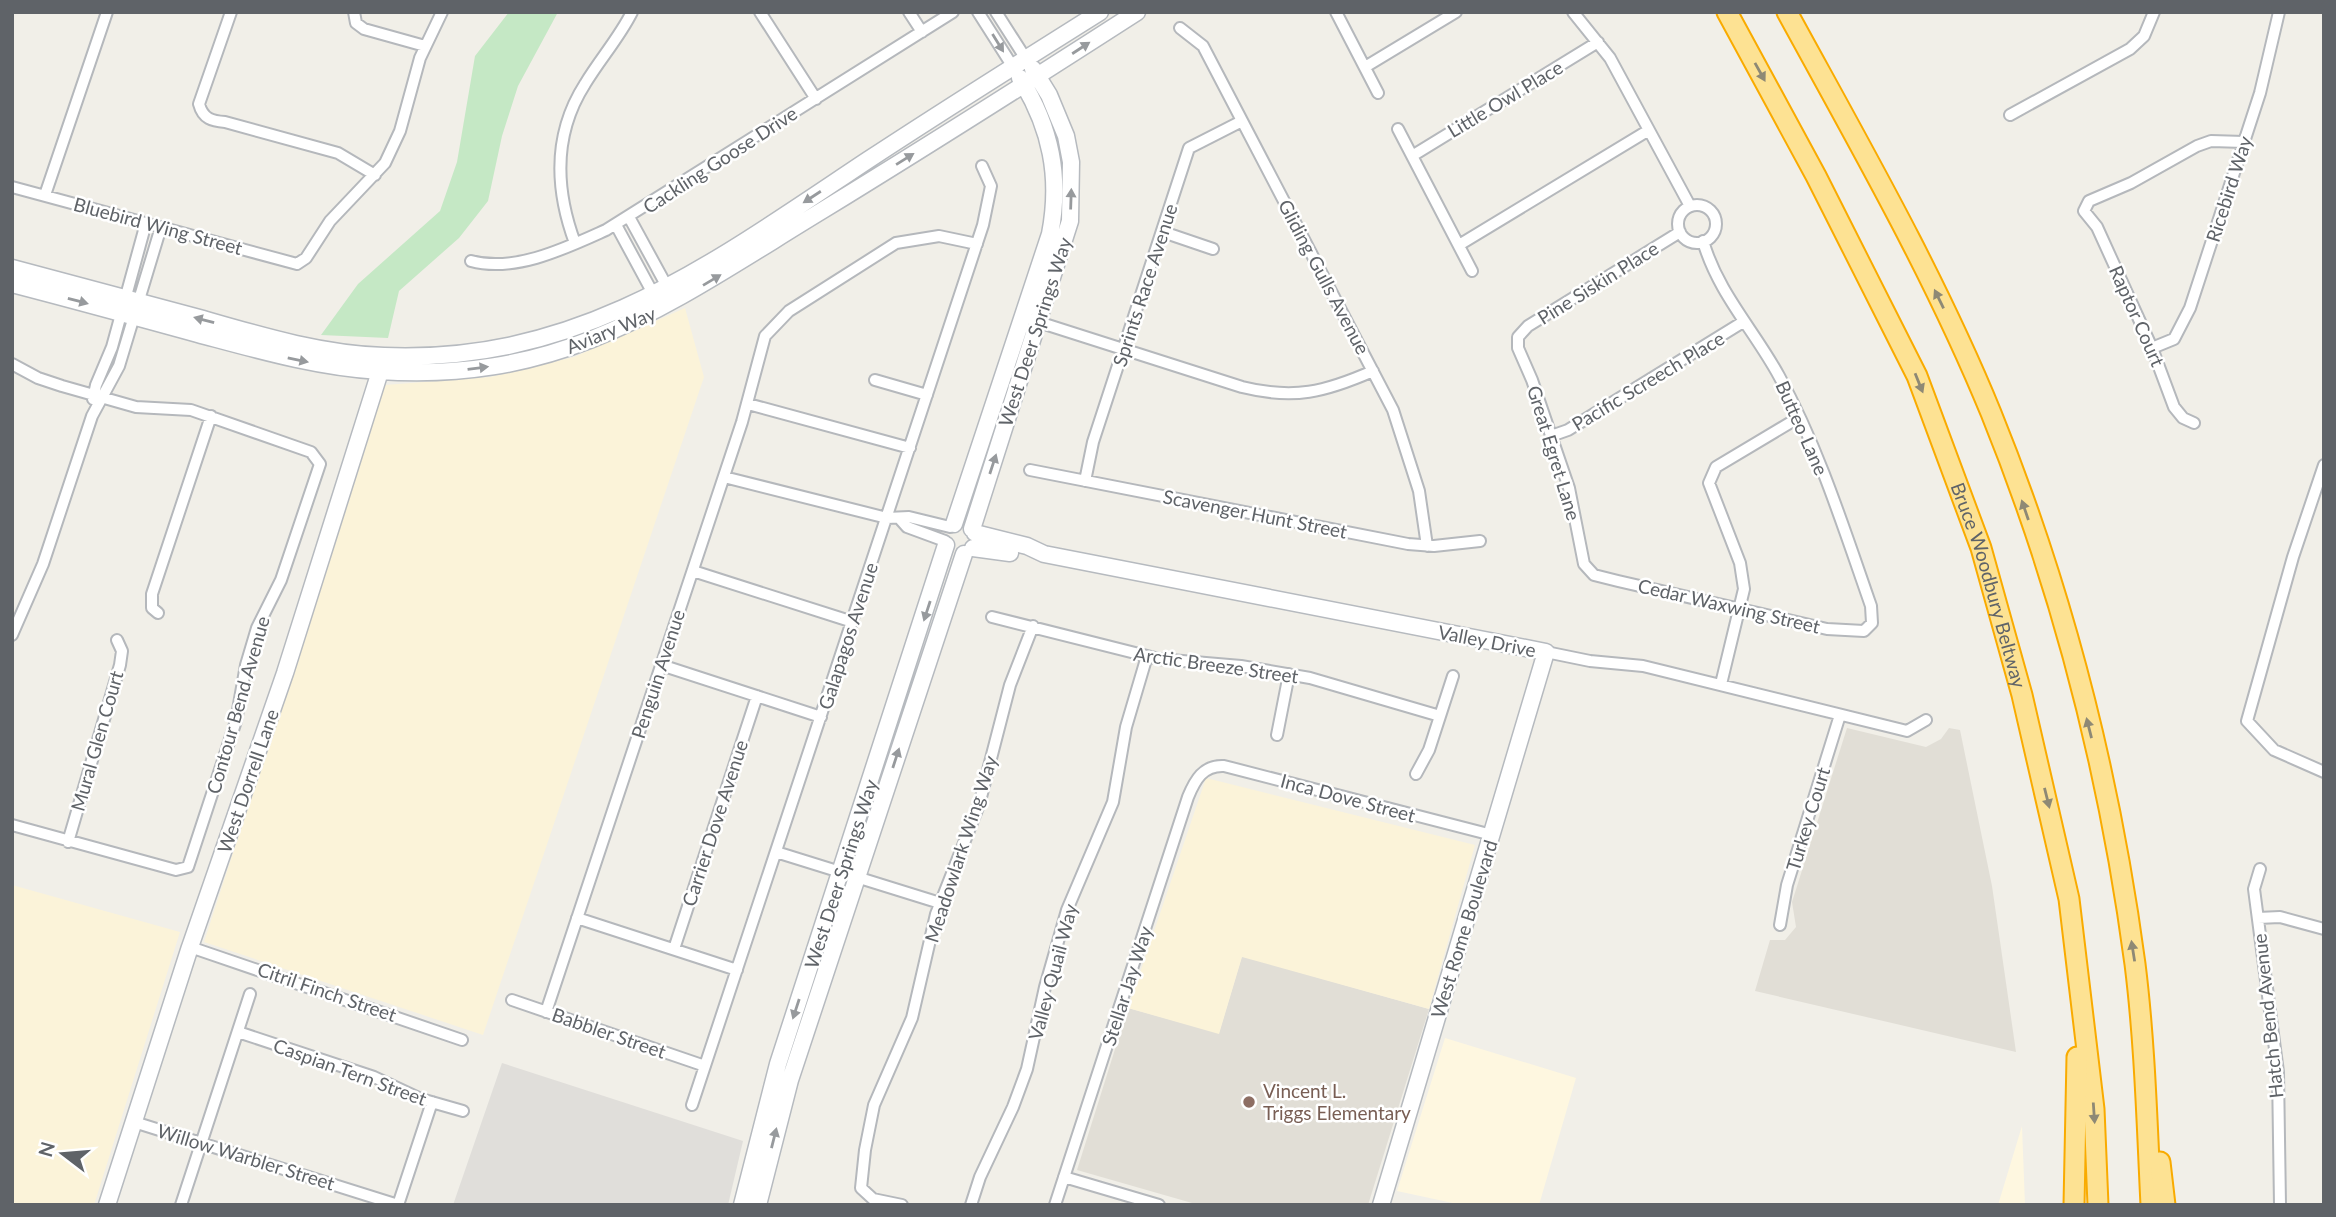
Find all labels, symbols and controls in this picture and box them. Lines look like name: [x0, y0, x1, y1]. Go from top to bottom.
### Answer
one-way arrow: [991, 34, 1004, 53]
one-way arrow: [1071, 42, 1090, 55]
street label: Little Owl Place: [1443, 55, 1567, 142]
one-way arrow: [1754, 62, 1765, 82]
street label: Cackling Goose Drive: [638, 101, 801, 218]
street label: Ricebird Way: [2201, 133, 2256, 245]
one-way arrow: [895, 153, 915, 166]
one-way arrow: [1065, 188, 1077, 210]
one-way arrow: [802, 191, 822, 204]
street label: Bluebird Wing Street: [71, 192, 245, 259]
street label: Gliding Gulls Avenue: [1274, 195, 1375, 358]
street label: Sprints Race Avenue: [1107, 201, 1182, 369]
street label: West Deer Springs Way: [993, 234, 1076, 429]
street label: Pine Siskin Place: [1533, 236, 1662, 329]
street label: Raptor Court: [2105, 262, 2170, 370]
one-way arrow: [703, 274, 722, 287]
one-way arrow: [1934, 289, 1945, 309]
one-way arrow: [67, 296, 89, 307]
street label: Aviary Way: [563, 301, 659, 358]
one-way arrow: [193, 314, 214, 324]
street label: Pacific Screech Place: [1567, 326, 1728, 435]
one-way arrow: [287, 355, 309, 366]
one-way arrow: [467, 362, 489, 373]
one-way arrow: [1914, 373, 1925, 394]
street label: Butteo Lane: [1771, 377, 1834, 479]
street label: Great Egret Lane: [1523, 383, 1586, 523]
one-way arrow: [988, 453, 999, 474]
street label: Bruce Woodbury Beltway: [1947, 479, 2031, 690]
street label: Scavenger Hunt Street: [1161, 484, 1349, 543]
one-way arrow: [2019, 499, 2030, 520]
street label: Galapagos Avenue: [813, 559, 882, 712]
street label: Cedar Waxwing Street: [1636, 573, 1823, 638]
one-way arrow: [921, 600, 932, 621]
street label: Penguin Avenue: [626, 606, 689, 741]
street label: Contour Bend Avenue: [201, 613, 274, 796]
street label: Valley Drive: [1436, 620, 1538, 661]
street label: Arctic Breeze Street: [1132, 642, 1300, 687]
street label: Mural Glen Court: [65, 668, 128, 814]
street label: West Dorrell Lane: [212, 706, 283, 856]
one-way arrow: [2083, 717, 2094, 739]
street label: Carrier Dove Avenue: [677, 737, 752, 909]
one-way arrow: [891, 748, 902, 769]
street label: Meadowlark Wing Way: [919, 752, 1002, 945]
street label: Turkey Court: [1781, 764, 1834, 874]
street label: Inca Dove Street: [1278, 768, 1418, 827]
street label: West Deer Springs Way: [799, 776, 882, 971]
one-way arrow: [2042, 787, 2053, 809]
street label: West Rome Boulevard: [1425, 837, 1502, 1021]
street label: Valley Quail Way: [1023, 901, 1082, 1043]
street label: Stellar Jay Way: [1096, 923, 1157, 1049]
street label: Hatch Bend Avenue: [2247, 933, 2288, 1099]
one-way arrow: [2127, 940, 2138, 962]
street label: Citril Finch Street: [255, 957, 400, 1026]
one-way arrow: [790, 999, 801, 1020]
street label: Babbler Street: [549, 1002, 669, 1063]
street label: Caspian Tern Street: [270, 1033, 430, 1110]
place label: Vincent L. Triggs Elementary: [1263, 1079, 1411, 1124]
marker: Vincent L. Triggs Elementary: [1241, 1094, 1257, 1110]
one-way arrow: [2088, 1102, 2099, 1124]
north arrow: [28, 1119, 98, 1189]
street label: Willow Warbler Street: [155, 1119, 338, 1195]
one-way arrow: [769, 1127, 780, 1149]
text: N: [33, 1139, 59, 1159]

